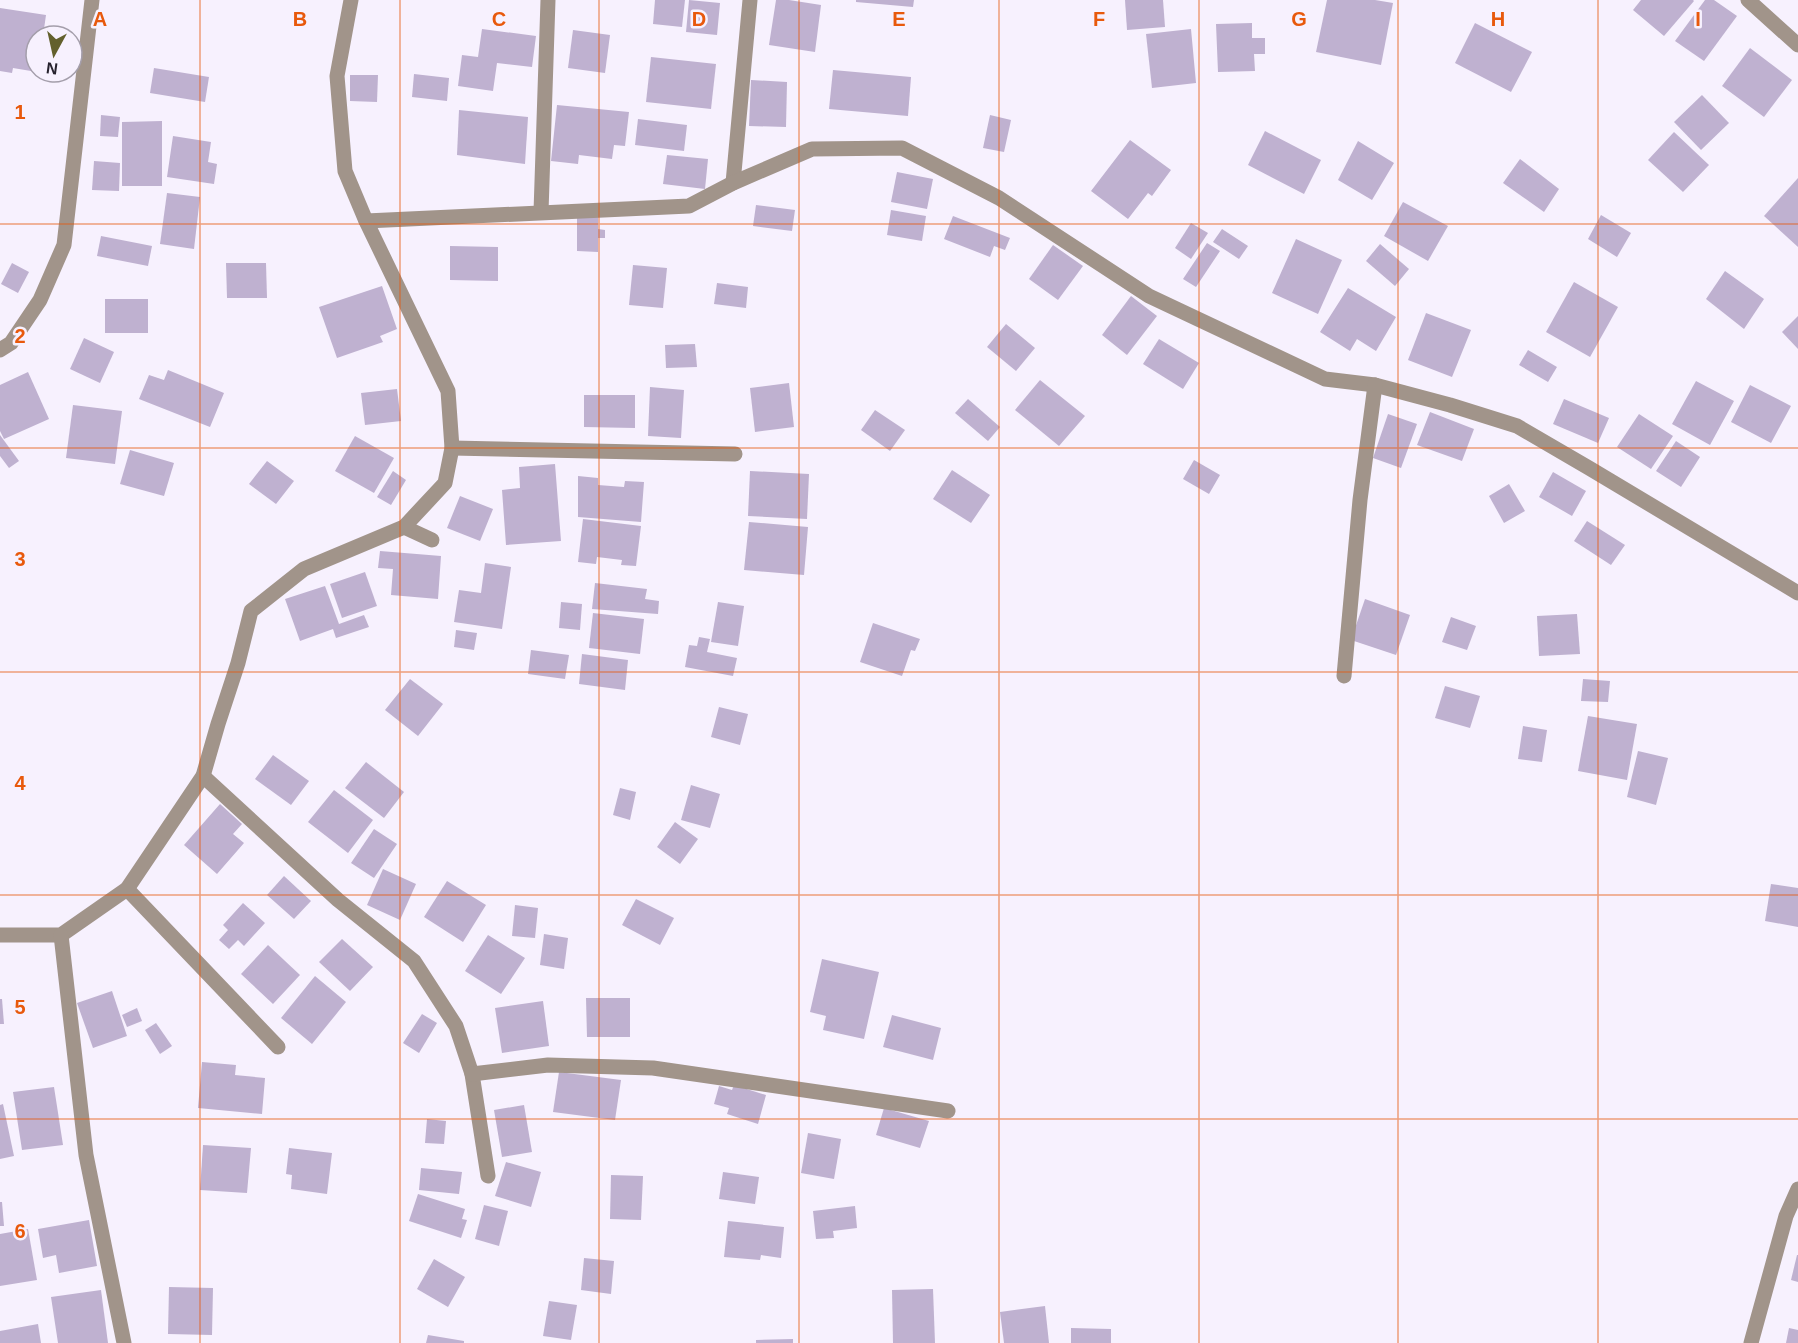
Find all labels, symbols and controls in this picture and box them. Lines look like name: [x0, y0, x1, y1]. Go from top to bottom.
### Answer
text: A: [93, 8, 107, 30]
text: B: [293, 8, 307, 30]
text: C: [492, 8, 506, 30]
text: D: [692, 8, 706, 30]
text: E: [892, 8, 906, 30]
text: F: [1093, 8, 1105, 30]
text: G: [1291, 8, 1307, 30]
text: H: [1491, 8, 1505, 30]
text: I: [1695, 8, 1701, 30]
north arrow: [24, 24, 84, 84]
text: N: [45, 59, 59, 78]
text: 1: [14, 101, 26, 123]
text: 2: [14, 325, 26, 347]
text: 3: [14, 548, 26, 570]
text: 4: [14, 772, 26, 794]
text: 5: [14, 996, 26, 1018]
text: 6: [14, 1220, 26, 1242]

